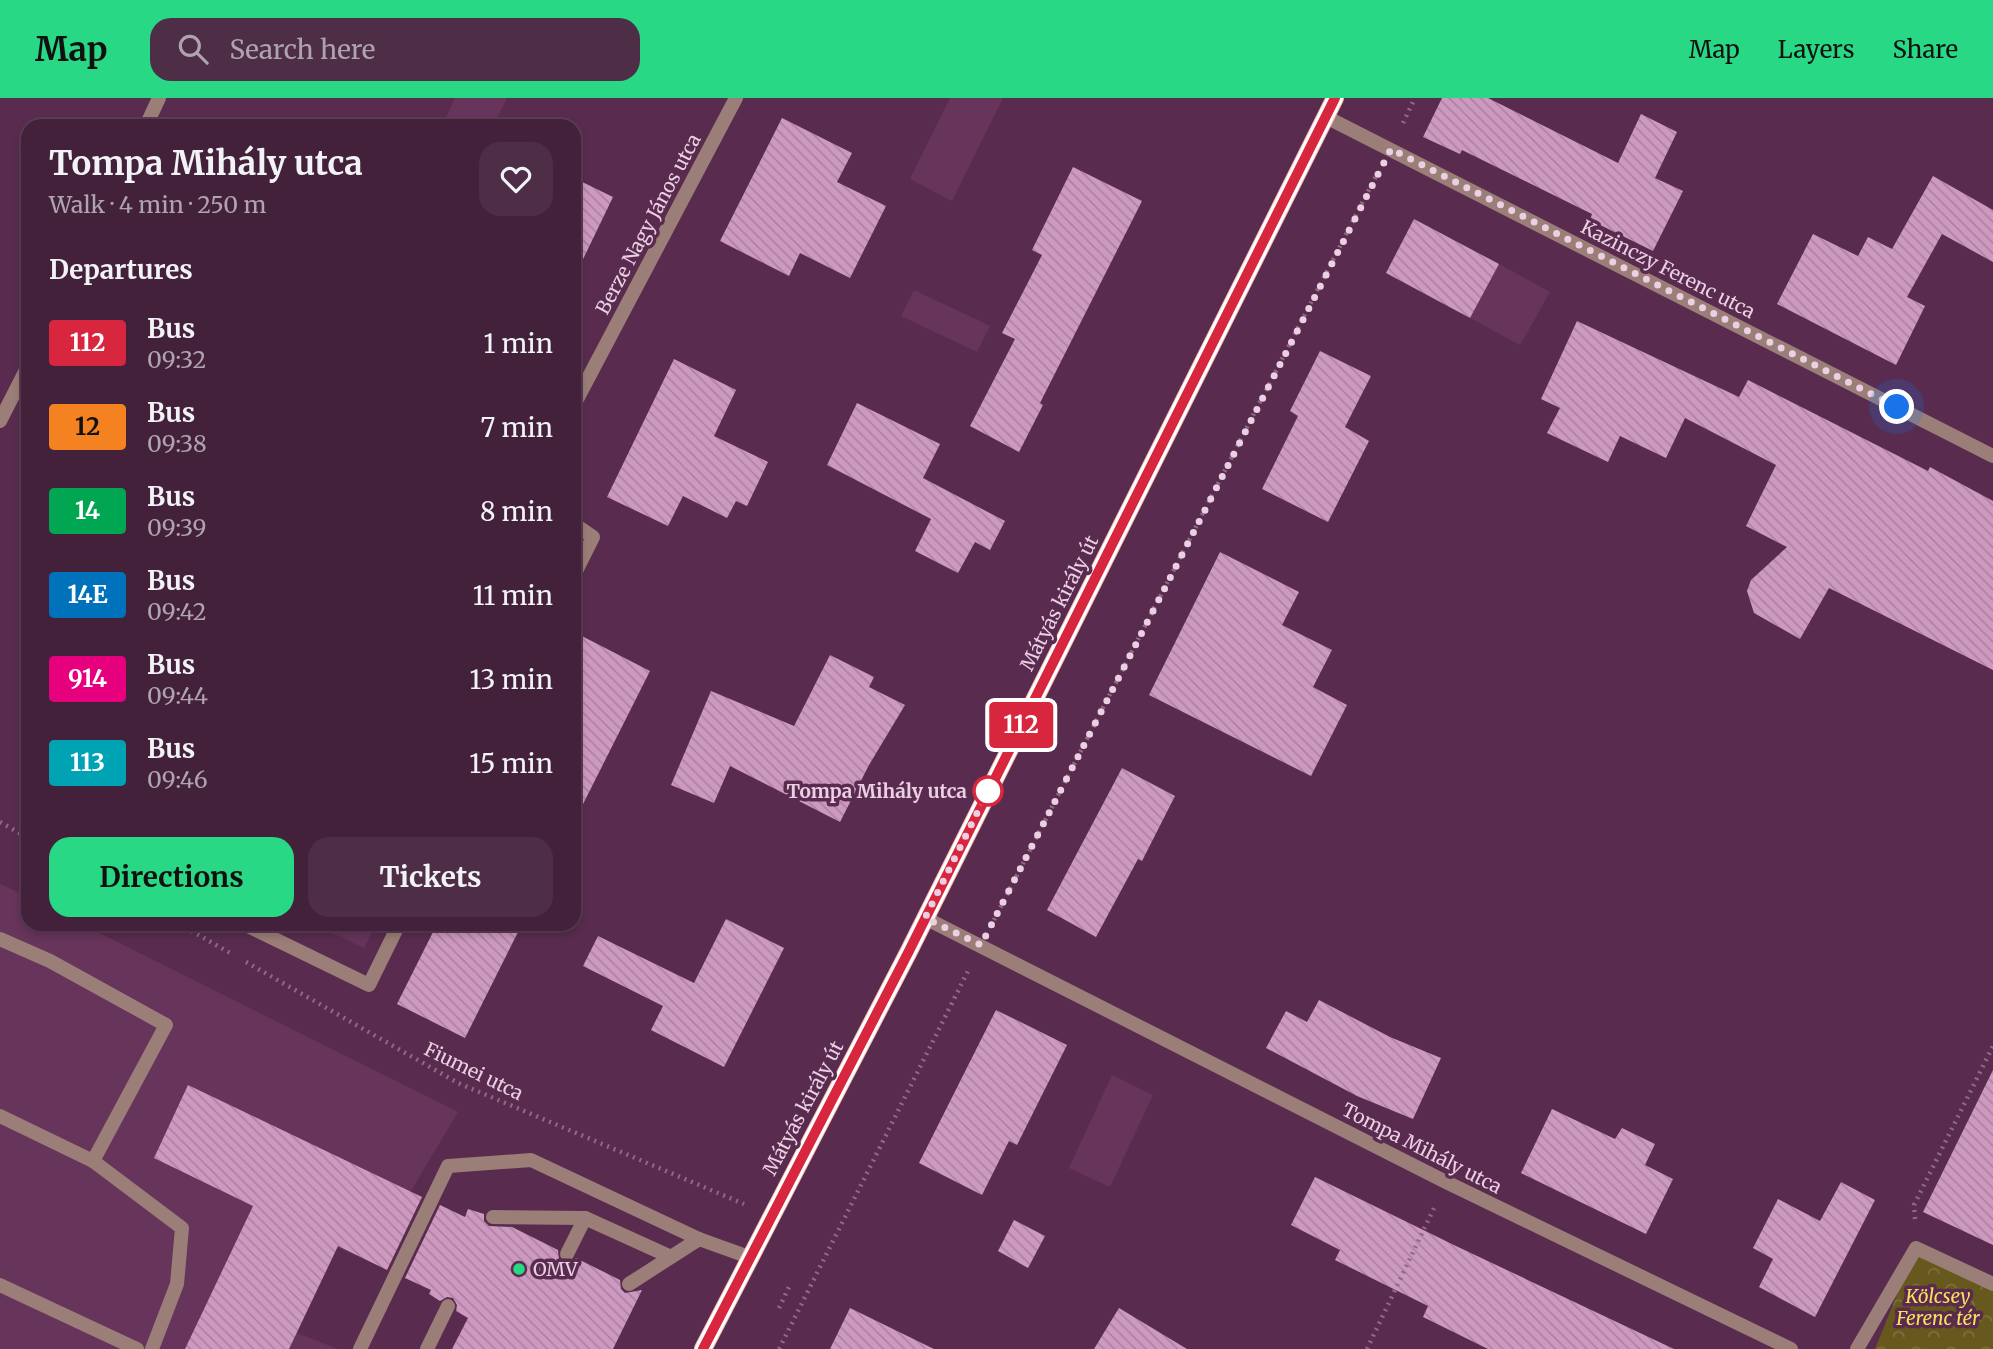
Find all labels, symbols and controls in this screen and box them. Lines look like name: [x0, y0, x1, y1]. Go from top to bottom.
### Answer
search box: [150, 18, 640, 81]
text: Map: [35, 29, 108, 70]
icon: search: [174, 30, 212, 68]
text: Search here: [230, 33, 375, 66]
text: Map: [1689, 34, 1740, 65]
text: Layers: [1778, 34, 1854, 65]
text: Share: [1892, 34, 1958, 65]
street label: Berze Nagy János utca: [590, 130, 706, 318]
button: heart: [479, 142, 553, 216]
text: Tompa Mihály utca: [49, 143, 363, 184]
text: Walk · 4 min · 250 m: [49, 190, 266, 219]
street label: Kazinczy Ferenc utca: [1577, 215, 1759, 323]
text: Departures: [49, 253, 193, 286]
text: Bus: [147, 312, 195, 345]
text: 112: [70, 327, 105, 358]
text: 1 min: [484, 327, 553, 360]
text: 09:32: [147, 345, 206, 374]
your location: [1879, 389, 1914, 424]
text: Bus: [147, 396, 195, 429]
text: 12: [75, 411, 100, 442]
text: 7 min: [481, 411, 553, 444]
text: 09:38: [147, 429, 207, 458]
text: Bus: [147, 480, 195, 513]
text: 14: [75, 495, 100, 526]
text: 8 min: [480, 495, 553, 528]
text: 09:39: [147, 513, 207, 542]
street label: Mátyás király út: [1015, 531, 1104, 675]
text: Bus: [147, 564, 195, 597]
text: 14E: [67, 579, 108, 610]
text: 11 min: [473, 579, 553, 612]
text: 09:42: [147, 597, 206, 626]
text: Bus: [147, 648, 195, 681]
text: 914: [68, 663, 107, 694]
text: 13 min: [469, 663, 553, 696]
text: 09:44: [147, 681, 208, 710]
line badge: 112: [981, 702, 1061, 748]
text: 112: [1003, 709, 1039, 740]
text: Bus: [147, 732, 195, 765]
text: 113: [70, 747, 105, 778]
text: 15 min: [469, 747, 553, 780]
text: 09:46: [147, 765, 208, 794]
marker: Tompa Mihály utca: [973, 776, 1003, 806]
place label: Tompa Mihály utca: [786, 779, 967, 803]
button: Directions: [49, 837, 294, 917]
button: Tickets: [308, 837, 553, 917]
street label: Mátyás király út: [758, 1036, 849, 1179]
street label: Fiumei utca: [421, 1037, 527, 1105]
street label: Tompa Mihály utca: [1338, 1097, 1506, 1199]
place label: OMV: [533, 1257, 579, 1281]
marker: OMV: [511, 1261, 527, 1277]
park label: Kölcsey Ferenc tér: [1895, 1284, 1980, 1330]

